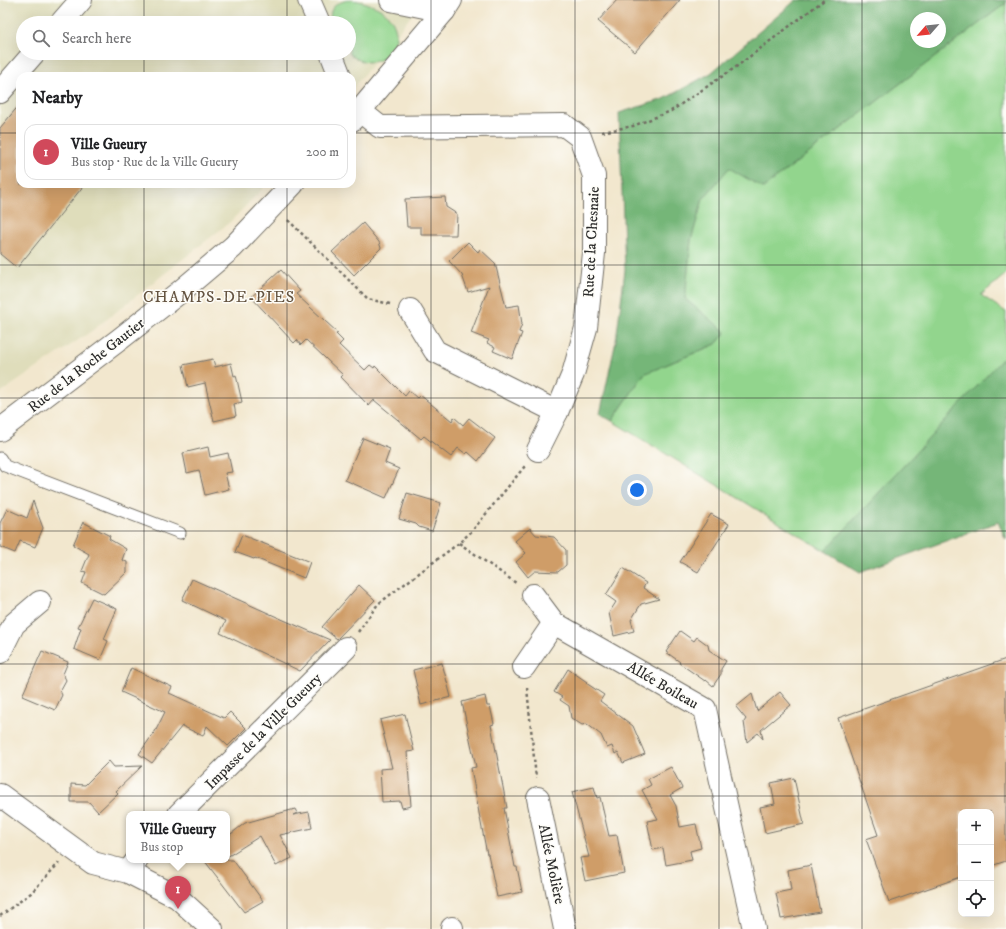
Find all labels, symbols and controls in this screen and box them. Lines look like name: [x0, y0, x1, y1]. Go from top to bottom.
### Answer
north arrow: [910, 12, 946, 48]
search box: [16, 16, 356, 60]
icon: search: [30, 27, 52, 49]
text: Search here: [62, 29, 131, 48]
text: Nearby: [32, 87, 82, 109]
text: Ville Gueury: [71, 135, 147, 154]
text: 1: [44, 144, 48, 160]
text: 200 m: [306, 144, 339, 160]
text: Bus stop · Rue de la Ville Gueury: [71, 154, 238, 170]
street label: Rue de la Chesnaie: [579, 186, 604, 298]
district label: CHAMPS-DE-PIES: [143, 287, 295, 307]
street label: Rue de la Roche Gautier: [24, 314, 149, 417]
your location: [627, 480, 647, 500]
street label: Allée Boileau: [624, 657, 702, 713]
street label: Impasse de la Ville Gueury: [201, 668, 326, 794]
map controls: [958, 809, 994, 917]
button: +: [958, 809, 994, 845]
popup: [126, 811, 230, 863]
text: Ville Gueury: [140, 820, 216, 839]
street label: Allée Molière: [534, 822, 569, 906]
text: Bus stop: [140, 839, 183, 855]
button: −: [958, 845, 994, 881]
pin: 1: [165, 876, 191, 909]
button: locate: [958, 881, 994, 917]

